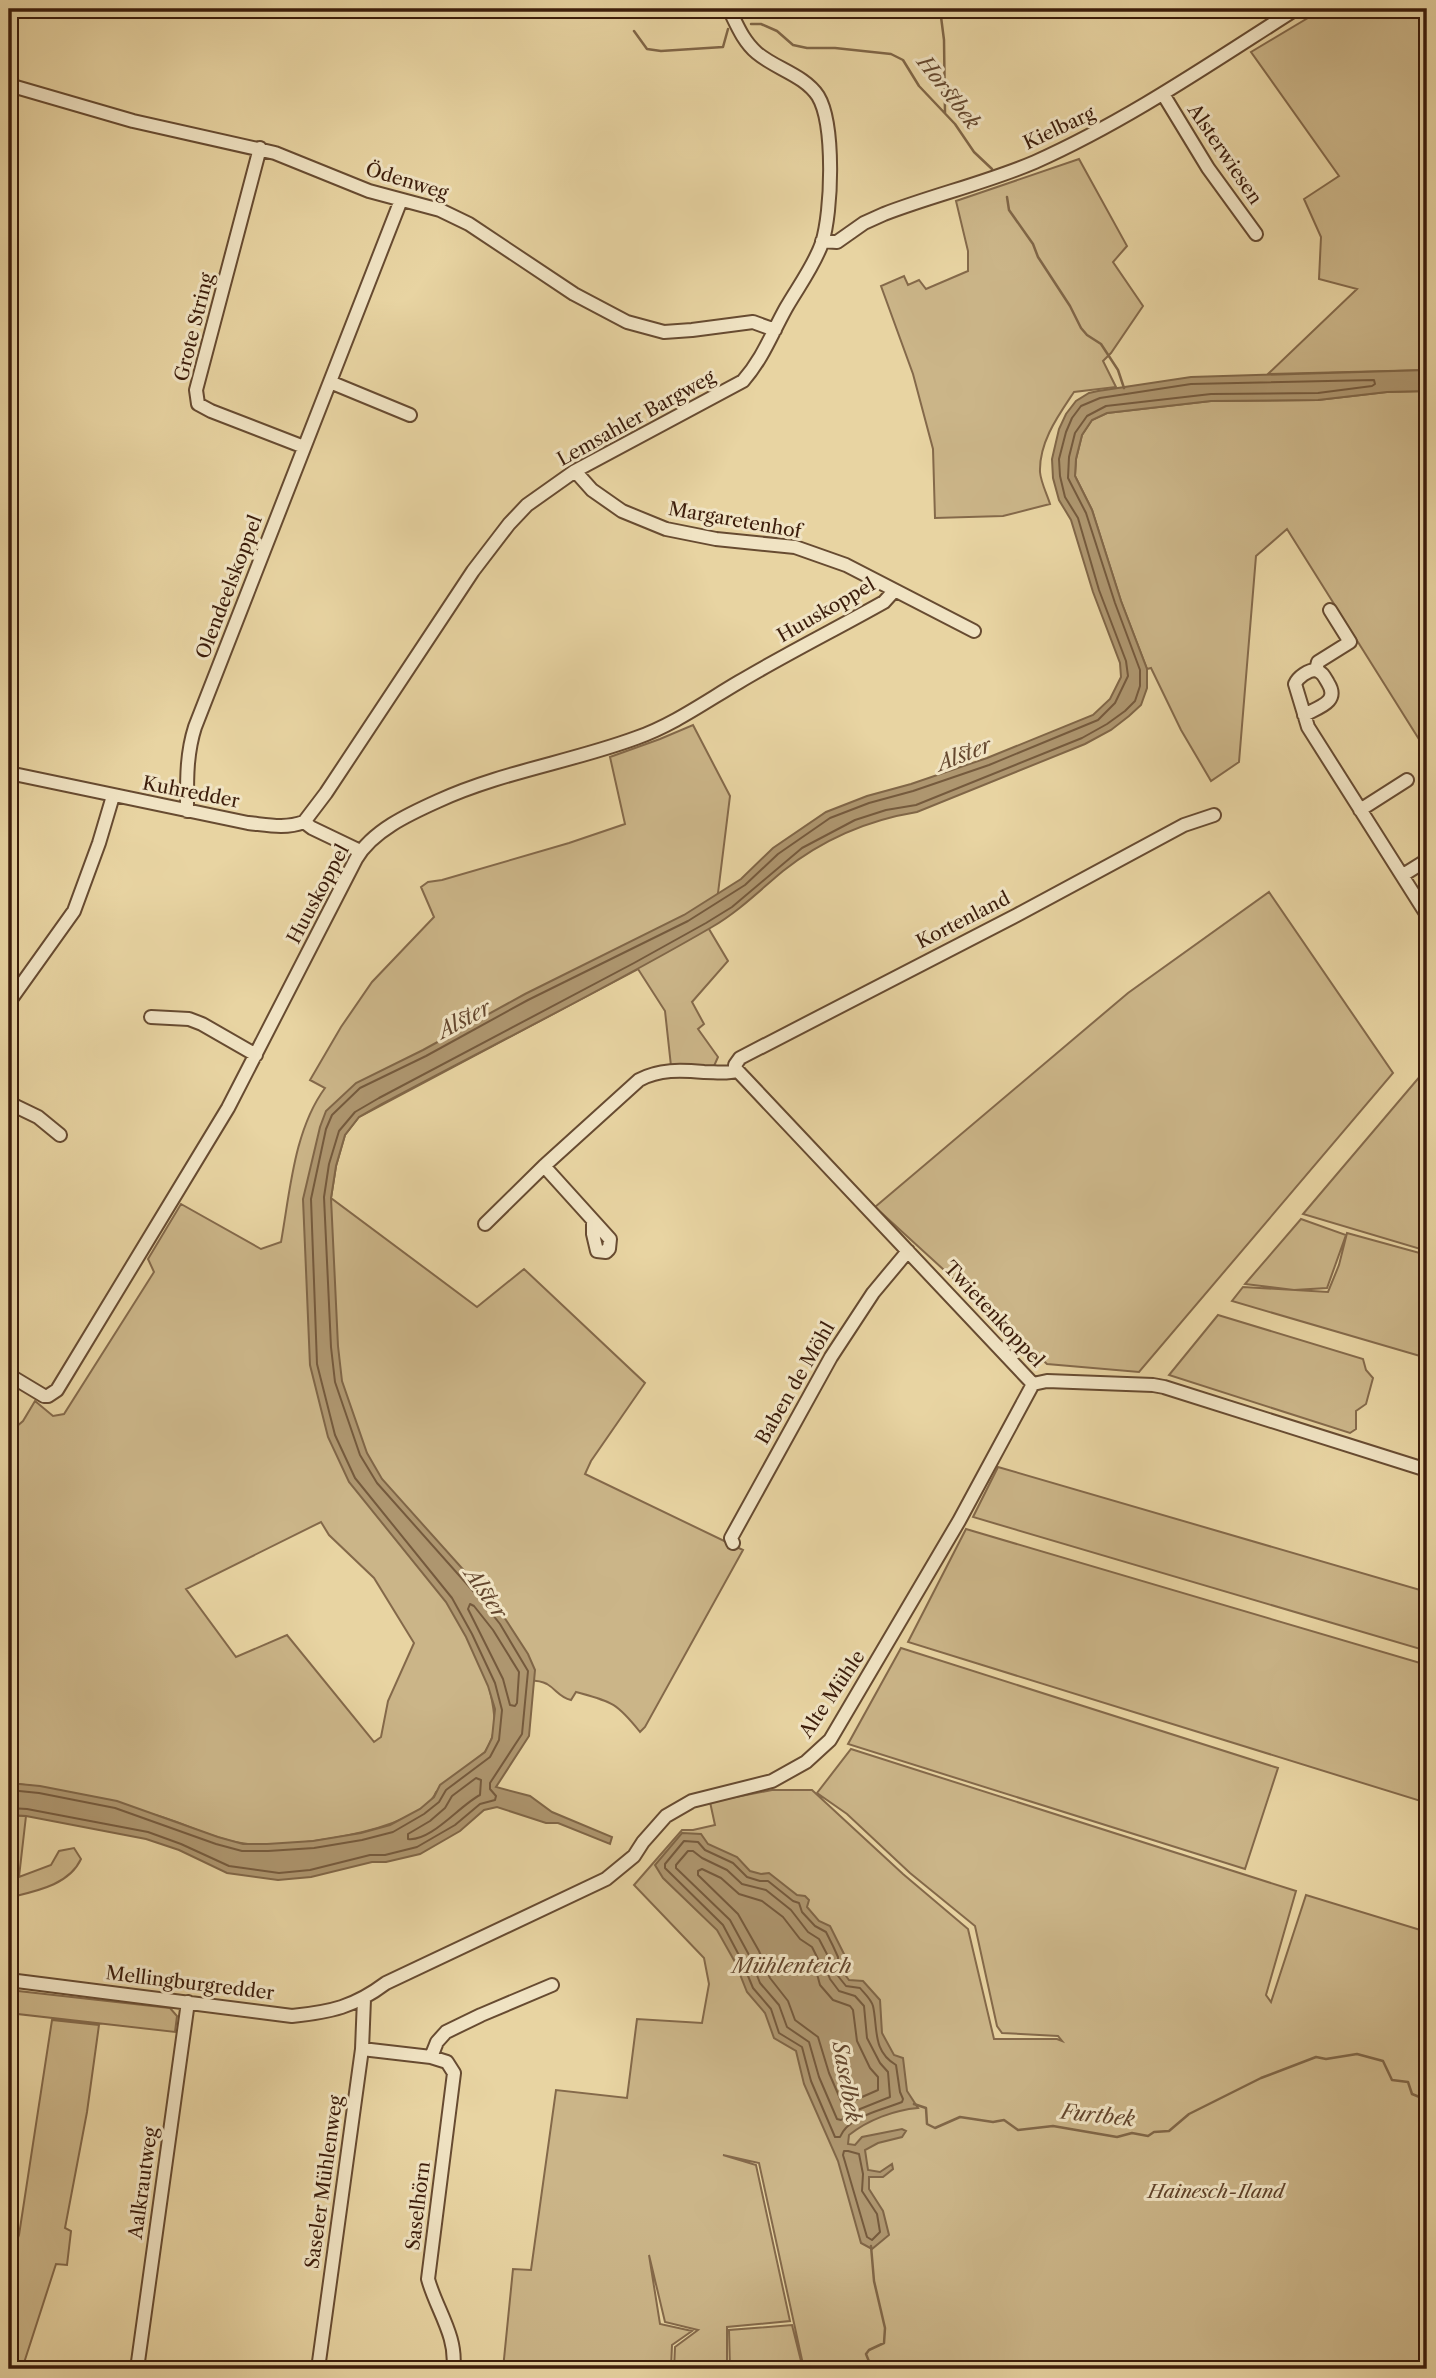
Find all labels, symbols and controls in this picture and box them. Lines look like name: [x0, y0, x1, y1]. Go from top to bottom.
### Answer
water label: Horstbek: [911, 49, 986, 134]
street label: Alsterwiesen: [1182, 99, 1267, 209]
street label: Kielbarg: [1020, 101, 1099, 155]
street label: Ödenweg: [363, 158, 452, 205]
street label: Grote String: [169, 269, 219, 384]
street label: Lemsahler Bargweg: [553, 365, 720, 471]
street label: Margaretenhof: [667, 497, 806, 543]
street label: Olendeelskoppel: [191, 512, 267, 662]
street label: Huuskoppel: [773, 573, 879, 647]
water label: Alster: [930, 732, 996, 777]
street label: Kuhredder: [140, 771, 242, 813]
street label: Huuskoppel: [282, 840, 354, 948]
street label: Kortenland: [912, 886, 1014, 953]
water label: Alster: [430, 994, 496, 1045]
street label: Twietenkoppel: [939, 1256, 1049, 1372]
street label: Baben de Möhl: [751, 1317, 840, 1448]
water label: Alster: [458, 1560, 513, 1624]
street label: Alte Mühle: [794, 1646, 870, 1743]
water label: Mühlenteich: [729, 1953, 852, 1978]
street label: Mellingburgredder: [104, 1961, 276, 2005]
water label: Saselbek: [827, 2038, 866, 2124]
street label: Saseler Mühlenweg: [300, 2093, 348, 2270]
water label: Furtbek: [1058, 2098, 1136, 2131]
street label: Aalkrautweg: [124, 2124, 162, 2242]
street label: Saselhörn: [401, 2160, 435, 2252]
park label: Hainesch-Iland: [1146, 2180, 1286, 2203]

